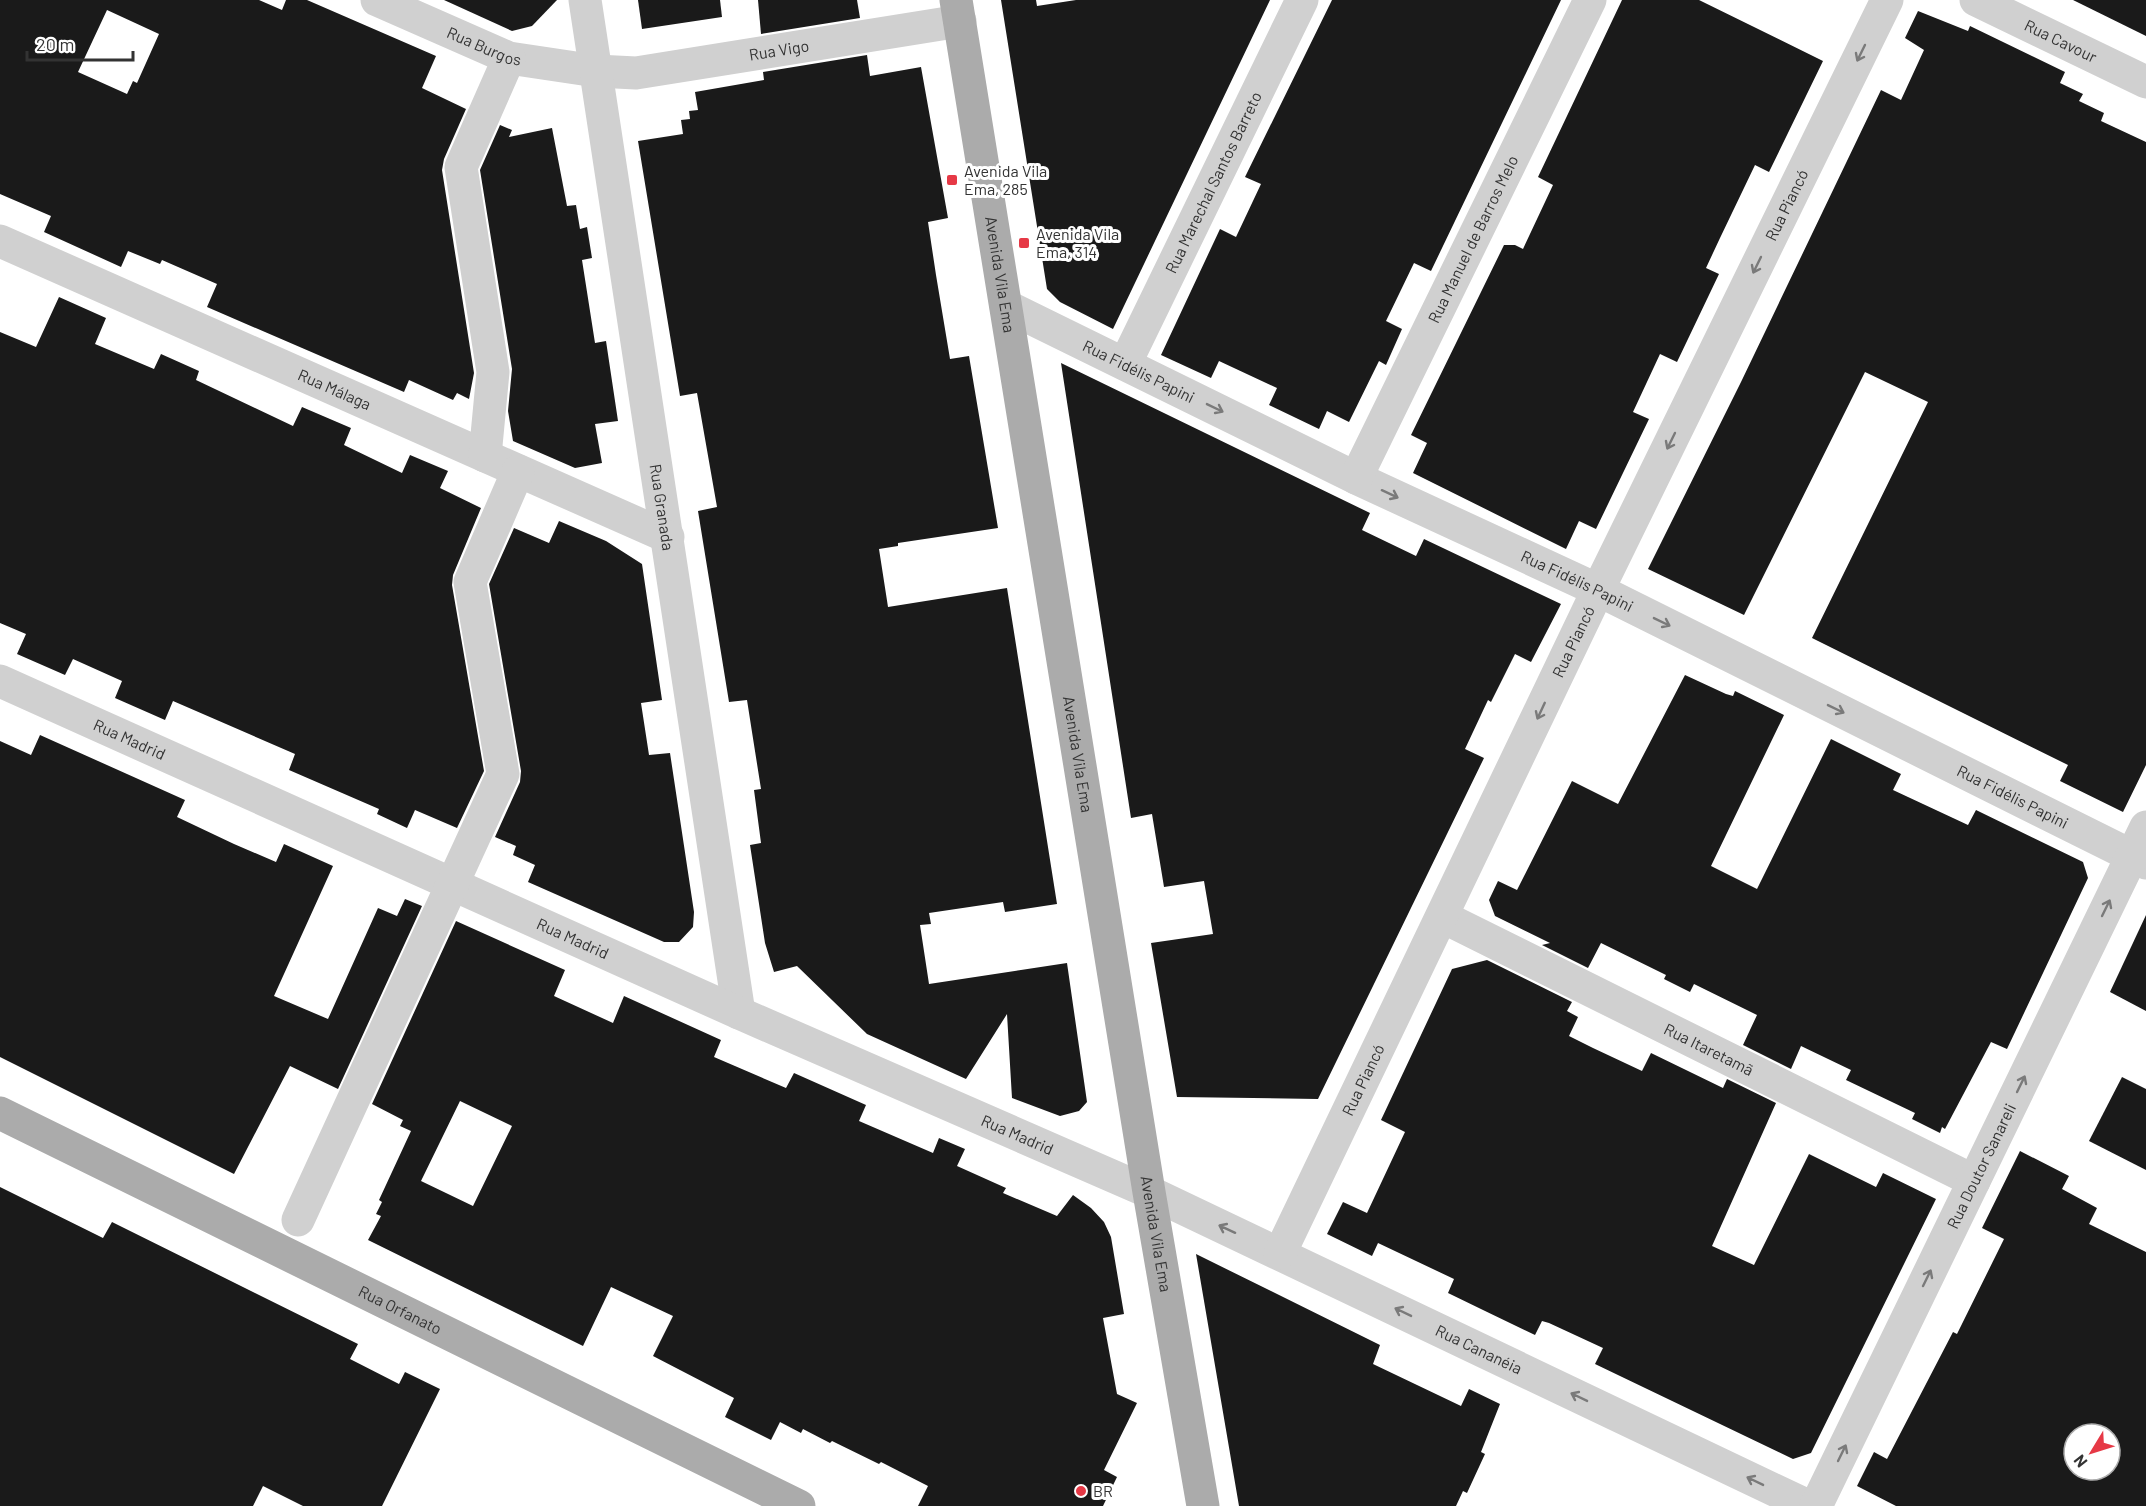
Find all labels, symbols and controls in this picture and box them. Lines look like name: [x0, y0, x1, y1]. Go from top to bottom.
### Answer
street label: Rua Cavour: [2022, 15, 2100, 66]
street label: Rua Burgos: [444, 22, 523, 69]
scale bar: [27, 24, 134, 62]
text: 20 m: [36, 33, 74, 55]
street label: Rua Vigo: [747, 35, 810, 64]
one-way arrow: [1855, 43, 1867, 61]
street label: Rua Marechal Santos Barreto: [1161, 88, 1265, 276]
street label: Rua Manuel de Barros Melo: [1423, 152, 1522, 326]
place label: Avenida Vila Ema, 285: [964, 161, 1047, 198]
street label: Rua Piancó: [1761, 166, 1812, 244]
marker: Avenida Vila Ema, 285: [945, 173, 959, 187]
street label: Avenida Vila Ema: [982, 215, 1020, 334]
place label: Avenida Vila Ema, 314: [1036, 224, 1119, 261]
marker: Avenida Vila Ema, 314: [1017, 236, 1031, 250]
one-way arrow: [1751, 256, 1762, 274]
street label: Rua Fidélis Papini: [1080, 335, 1198, 406]
street label: Rua Málaga: [295, 364, 374, 413]
one-way arrow: [1206, 403, 1224, 415]
one-way arrow: [1665, 431, 1677, 449]
street label: Rua Granada: [647, 463, 679, 552]
one-way arrow: [1381, 489, 1399, 500]
street label: Rua Fidélis Papini: [1518, 546, 1637, 615]
street label: Rua Piancó: [1548, 603, 1598, 680]
one-way arrow: [1652, 616, 1670, 628]
street label: Avenida Vila Ema: [1060, 694, 1097, 814]
one-way arrow: [1534, 701, 1546, 719]
one-way arrow: [1827, 703, 1845, 715]
street label: Rua Madrid: [91, 714, 169, 763]
street label: Rua Fidélis Papini: [1954, 760, 2072, 832]
one-way arrow: [2101, 900, 2113, 918]
street label: Rua Madrid: [534, 913, 612, 962]
street label: Rua Itaretamã: [1661, 1019, 1757, 1079]
street label: Rua Piancó: [1337, 1041, 1388, 1118]
one-way arrow: [2016, 1075, 2028, 1093]
street label: Rua Doutor Sanareli: [1942, 1100, 2019, 1231]
street label: Rua Madrid: [979, 1110, 1057, 1158]
street label: Avenida Vila Ema: [1137, 1174, 1176, 1293]
one-way arrow: [1219, 1222, 1237, 1234]
one-way arrow: [1921, 1270, 1933, 1287]
street label: Rua Orfanato: [356, 1281, 445, 1338]
one-way arrow: [1395, 1306, 1413, 1318]
street label: Rua Cananéia: [1433, 1320, 1526, 1377]
one-way arrow: [1571, 1390, 1589, 1402]
north arrow: [2062, 1422, 2122, 1482]
one-way arrow: [1836, 1445, 1848, 1463]
text: N: [2069, 1452, 2091, 1472]
one-way arrow: [1747, 1474, 1765, 1486]
place label: BR: [1093, 1481, 1113, 1500]
marker: BR: [1074, 1484, 1088, 1498]

